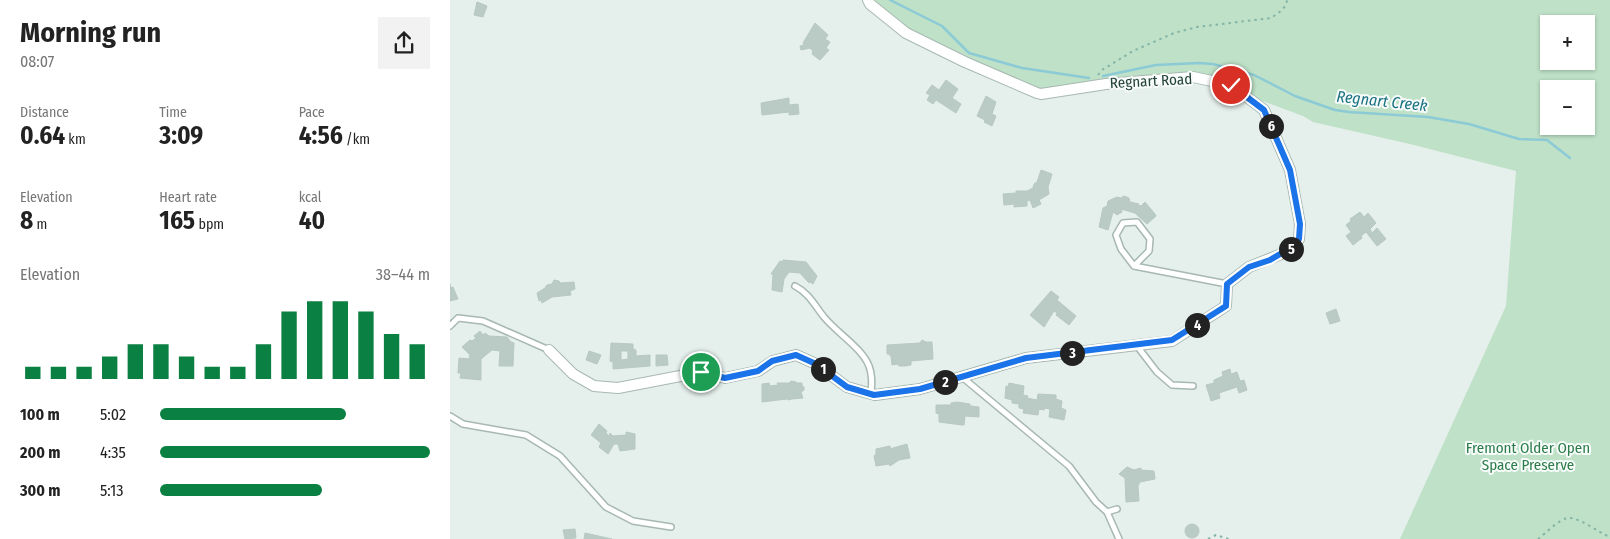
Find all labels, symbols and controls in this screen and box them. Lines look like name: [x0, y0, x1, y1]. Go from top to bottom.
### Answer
map controls: [1540, 15, 1595, 135]
button: +: [1540, 15, 1595, 70]
text: Morning run: [20, 16, 161, 49]
button: share: [378, 17, 430, 69]
text: 08:07: [20, 52, 54, 71]
pin: [1210, 64, 1252, 106]
street label: Regnart Road: [1109, 70, 1193, 92]
icon: check: [1217, 71, 1245, 99]
button: −: [1540, 80, 1595, 135]
water label: Regnart Creek: [1336, 87, 1428, 115]
text: Distance: [20, 104, 69, 121]
text: Time: [159, 104, 187, 121]
text: Pace: [299, 104, 325, 121]
pin: 6: [1258, 114, 1284, 138]
text: 6: [1268, 118, 1275, 135]
text: 0.64: [20, 121, 65, 151]
text: 3:09: [159, 121, 203, 151]
text: 4:56: [299, 121, 343, 151]
text: km: [65, 131, 86, 148]
text: /km: [343, 131, 370, 148]
text: Elevation: [20, 189, 73, 206]
text: Heart rate: [159, 189, 217, 206]
text: kcal: [299, 189, 321, 206]
text: 8: [20, 206, 33, 236]
text: 165: [159, 206, 195, 236]
text: 40: [299, 206, 325, 236]
text: m: [33, 216, 47, 233]
text: bpm: [195, 216, 224, 233]
pin: 5: [1278, 236, 1304, 262]
text: 5: [1288, 241, 1295, 258]
text: Elevation: [20, 265, 80, 284]
text: 38–44 m: [376, 265, 430, 284]
pin: 4: [1184, 312, 1210, 338]
text: 4: [1194, 317, 1201, 334]
pin: 3: [1060, 340, 1084, 366]
text: 3: [1069, 345, 1076, 362]
pin: [680, 351, 722, 393]
pin: 1: [810, 356, 836, 382]
icon: arrive: [687, 358, 715, 386]
text: 1: [821, 361, 826, 378]
pin: 2: [932, 370, 958, 394]
text: 2: [942, 374, 949, 391]
text: 100 m: [20, 405, 60, 424]
text: 5:02: [100, 405, 126, 424]
park label: Fremont Older Open Space Preserve: [1466, 439, 1590, 474]
text: 200 m: [20, 443, 60, 462]
text: 4:35: [100, 443, 126, 462]
text: 300 m: [20, 481, 61, 500]
text: 5:13: [100, 481, 124, 500]

